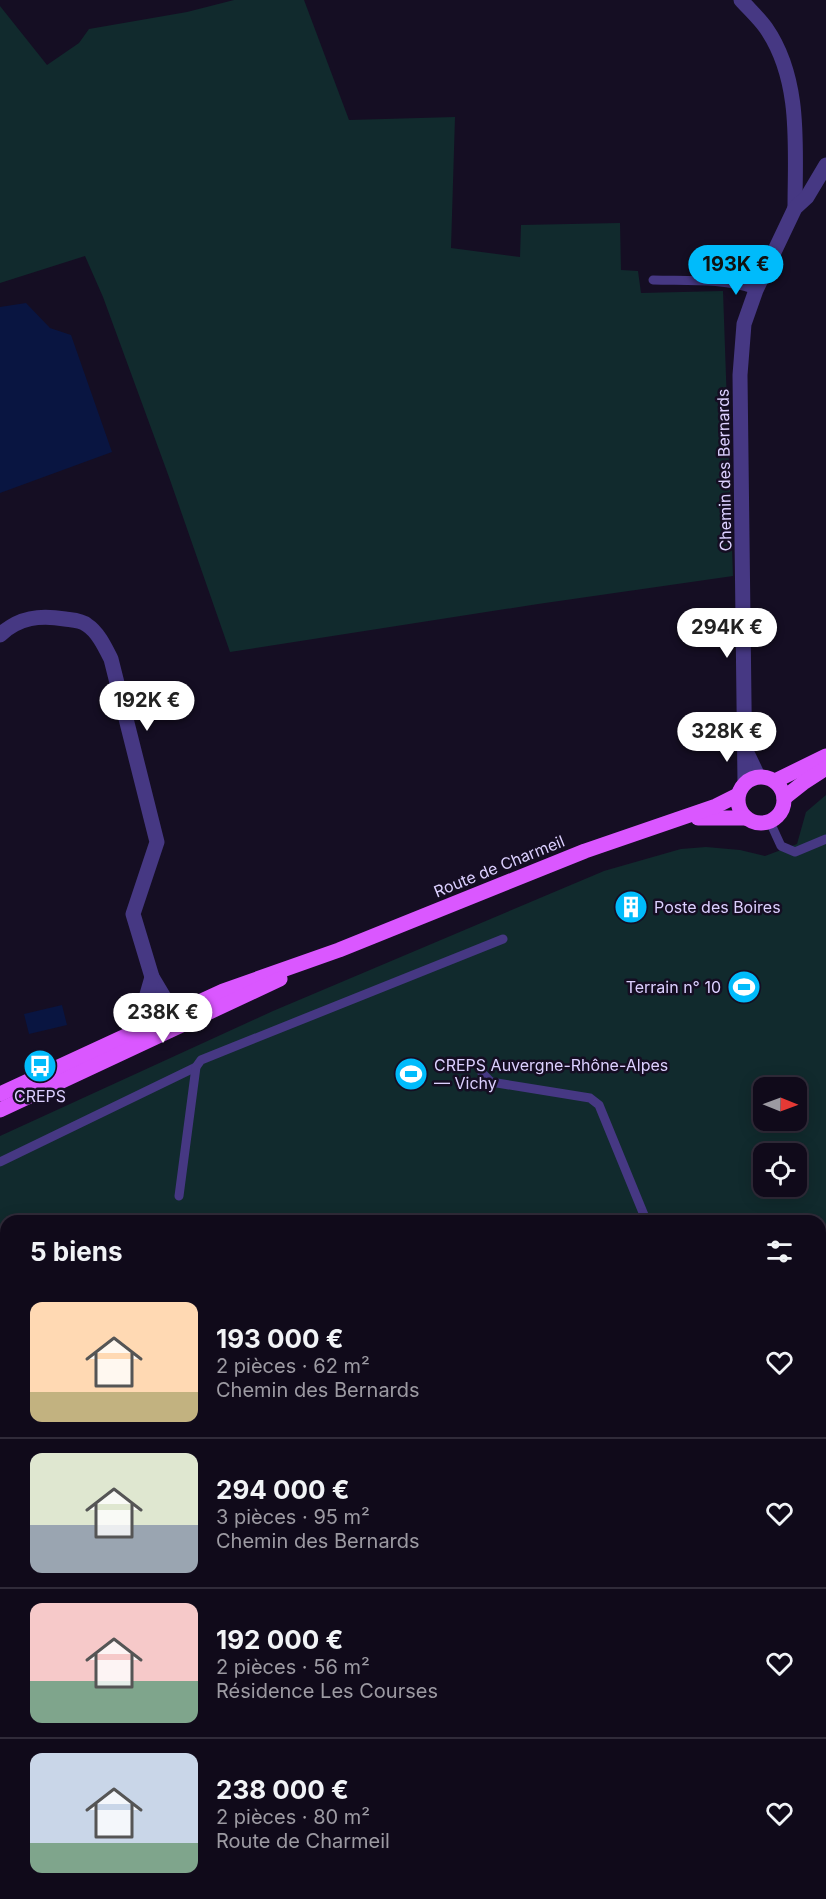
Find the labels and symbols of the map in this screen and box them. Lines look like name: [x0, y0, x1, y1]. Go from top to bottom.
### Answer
pin: 193K €: [687, 245, 785, 296]
street label: Chemin des Bernards: [713, 388, 735, 552]
pin: 294K €: [678, 608, 776, 659]
pin: 192K €: [98, 681, 196, 732]
pin: 328K €: [678, 712, 776, 763]
street label: Route de Charmeil: [431, 831, 567, 901]
building icon: Poste des Boires: [613, 889, 649, 925]
place label: Poste des Boires: [654, 897, 781, 917]
sports icon: Terrain n° 10: [726, 969, 762, 1005]
place label: Terrain n° 10: [626, 977, 721, 997]
pin: 238K €: [114, 993, 212, 1044]
bus stop icon: CREPS: [22, 1048, 58, 1084]
place label: CREPS Auvergne-Rhône-Alpes — Vichy: [434, 1055, 668, 1093]
sports icon: CREPS Auvergne-Rhône-Alpes — Vichy: [393, 1056, 429, 1092]
north arrow: [753, 1077, 807, 1131]
place label: CREPS: [14, 1086, 66, 1106]

